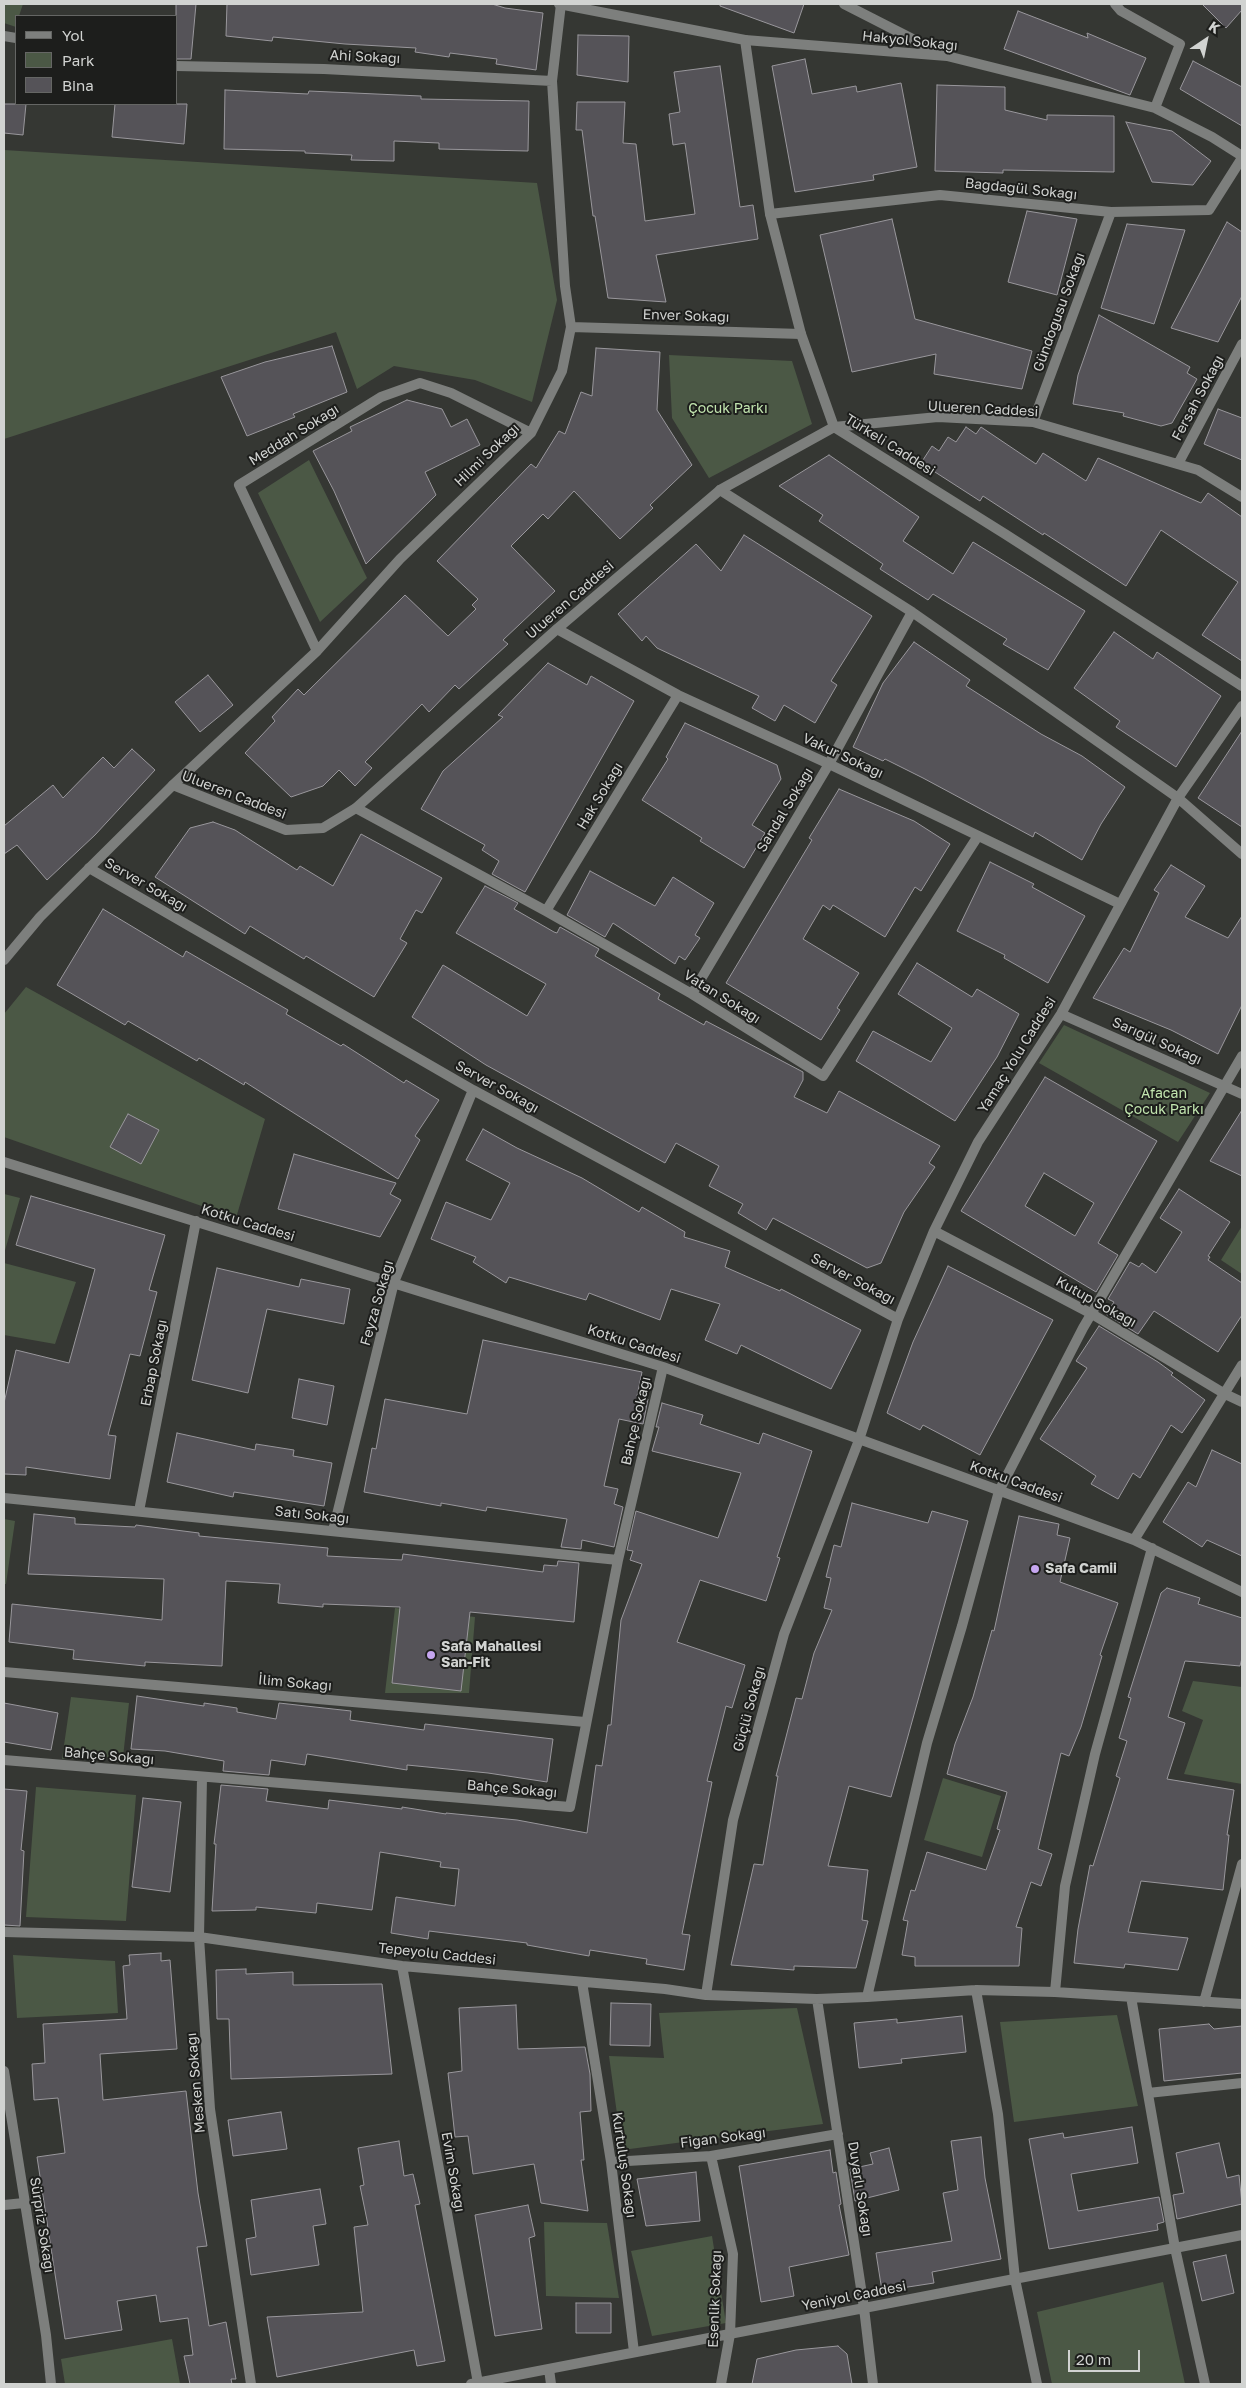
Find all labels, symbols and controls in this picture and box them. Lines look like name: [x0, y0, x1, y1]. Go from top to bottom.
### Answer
legend: [15, 15, 178, 105]
north arrow: [1181, 15, 1231, 65]
text: K: [1206, 17, 1224, 37]
text: Yol: [62, 26, 84, 44]
street label: Hakyol Sokağı: [861, 28, 959, 54]
street label: Ahi Sokağı: [329, 47, 401, 67]
text: Park: [62, 51, 94, 69]
text: Bina: [62, 76, 94, 94]
street label: Bağdagül Sokağı: [964, 175, 1078, 203]
street label: Gündoğusu Sokağı: [1030, 250, 1088, 374]
street label: Enver Sokağı: [642, 306, 730, 326]
street label: Fersah Sokağı: [1168, 352, 1228, 444]
street label: Ulueren Caddesi: [927, 398, 1039, 420]
street label: Meddah Sokağı: [246, 401, 342, 469]
park label: Çocuk Parkı: [688, 401, 768, 417]
street label: Türkeli Caddesi: [842, 411, 938, 479]
street label: Hilmi Sokağı: [451, 420, 523, 490]
street label: Ulueren Caddesi: [523, 557, 617, 643]
street label: Vakur Sokağı: [800, 730, 886, 782]
street label: Hak Sokağı: [573, 759, 627, 833]
street label: Sandal Sokağı: [753, 765, 817, 855]
street label: Ulueren Caddesi: [179, 767, 289, 823]
street label: Server Sokağı: [102, 854, 190, 916]
street label: Vatan Sokağı: [681, 967, 763, 1027]
street label: Yamaç Yolu Caddesi: [974, 994, 1060, 1116]
street label: Sarıgül Sokağı: [1109, 1014, 1205, 1068]
street label: Server Sokağı: [452, 1057, 542, 1117]
park label: Afacan Çocuk Parkı: [1124, 1086, 1204, 1118]
street label: Kotku Caddesi: [199, 1201, 297, 1245]
street label: Server Sokağı: [808, 1250, 898, 1308]
street label: Feyza Sokağı: [357, 1258, 397, 1348]
street label: Kutup Sokağı: [1053, 1273, 1139, 1331]
street label: Erbap Sokağı: [137, 1318, 171, 1408]
street label: Kotku Caddesi: [585, 1321, 683, 1367]
street label: Bahçe Sokağı: [618, 1375, 654, 1467]
street label: Kotku Caddesi: [967, 1457, 1065, 1507]
street label: Satı Sokağı: [274, 1503, 350, 1527]
place label: Safa Camii: [1045, 1561, 1117, 1577]
marker: Safa Camii: [1029, 1563, 1041, 1575]
place label: Safa Mahallesi San-Fit: [441, 1639, 541, 1671]
marker: Safa Mahallesi San-Fit: [425, 1649, 437, 1661]
street label: Güçlü Sokağı: [730, 1664, 768, 1754]
street label: İlim Sokağı: [257, 1671, 333, 1695]
street label: Bahçe Sokağı: [63, 1744, 155, 1768]
street label: Bahçe Sokağı: [466, 1777, 558, 1801]
street label: Tepeyolu Caddesi: [377, 1939, 497, 1969]
street label: Mesken Sokağı: [183, 2032, 209, 2134]
street label: Kurtuluş Sokağı: [608, 2111, 640, 2219]
street label: Figan Sokağı: [679, 2124, 767, 2152]
street label: Evim Sokağı: [438, 2131, 468, 2213]
street label: Duyarlı Sokağı: [844, 2140, 876, 2238]
street label: Sürpriz Sokağı: [26, 2176, 58, 2274]
street label: Esenlik Sokağı: [705, 2250, 725, 2348]
street label: Yeniyol Caddesi: [800, 2278, 908, 2314]
scale bar: [1071, 2340, 1144, 2372]
text: 20 m: [1076, 2350, 1111, 2368]

